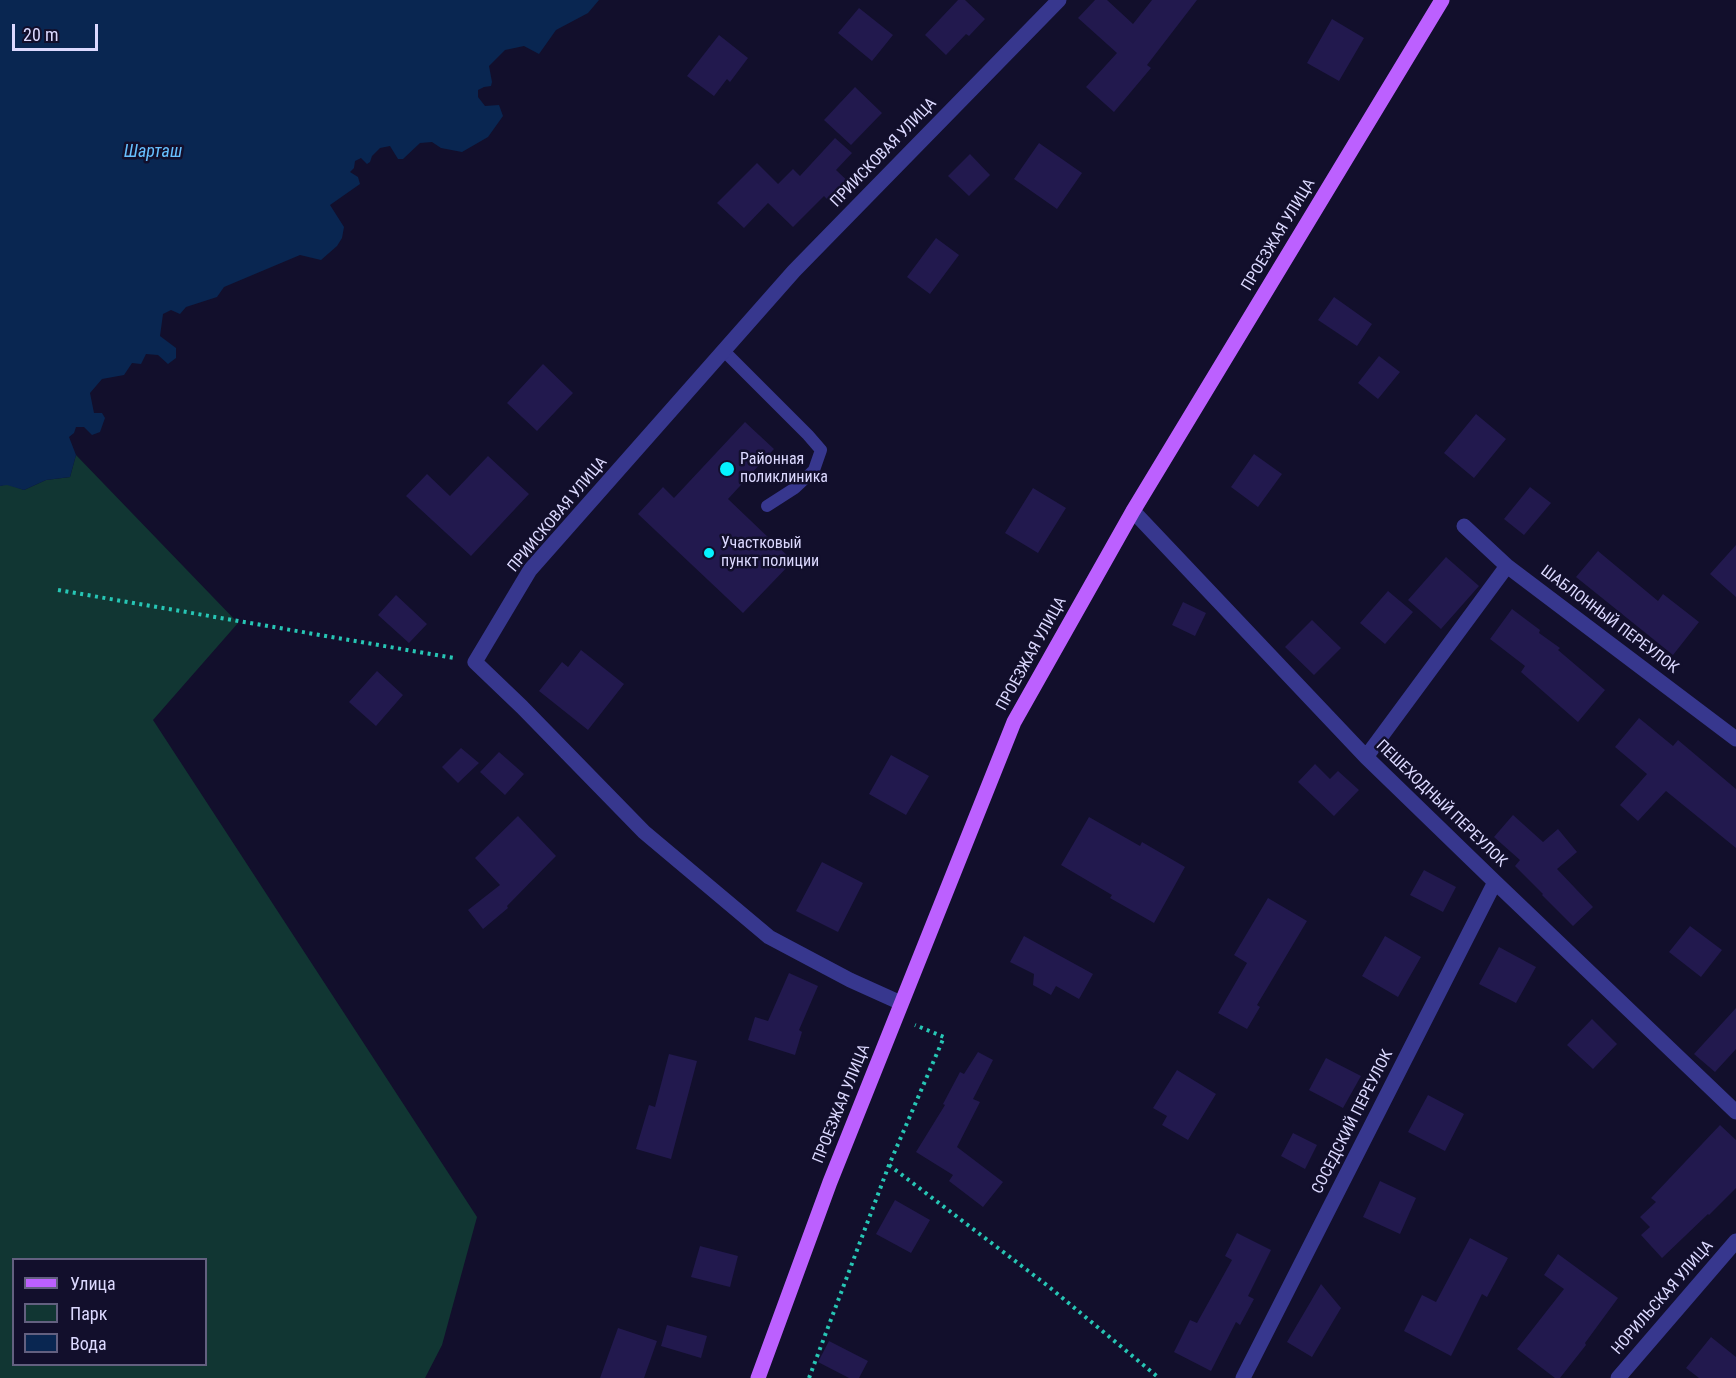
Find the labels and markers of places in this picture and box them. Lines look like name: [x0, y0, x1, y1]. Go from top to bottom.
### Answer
place label: Районная поликлиника: [740, 450, 828, 488]
marker: Районная поликлиника: [718, 460, 736, 478]
place label: Участковый пункт полиции: [721, 534, 819, 572]
marker: Участковый пункт полиции: [702, 546, 716, 560]

